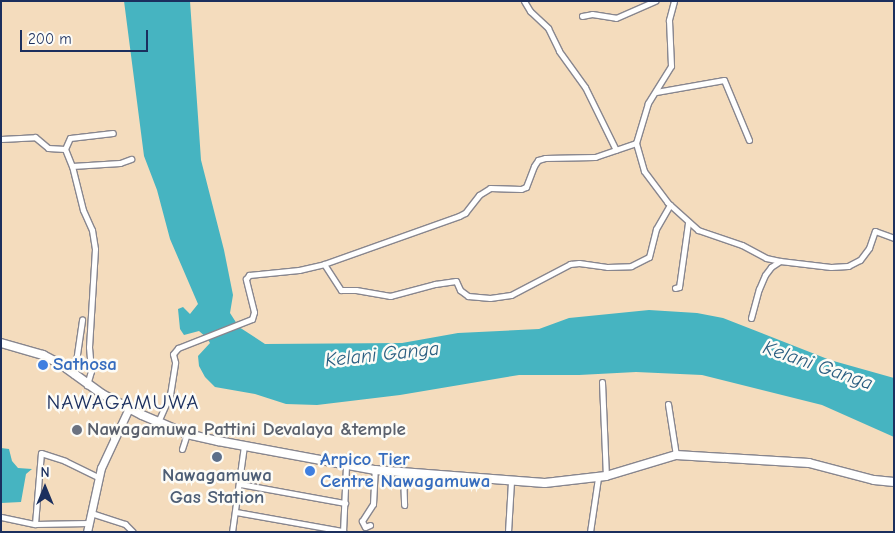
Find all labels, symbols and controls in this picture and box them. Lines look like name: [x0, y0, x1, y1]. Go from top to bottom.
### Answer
scale bar: [22, 20, 150, 52]
text: 200 m: [28, 30, 72, 48]
water label: Kelani Ganga: [760, 335, 876, 395]
water label: Kelani Ganga: [324, 336, 440, 372]
place label: Sathosa: [53, 354, 117, 376]
marker: Sathosa: [37, 359, 49, 371]
district label: NAWAGAMUWA: [45, 389, 201, 415]
place label: Nawagamuwa Pattini Devalaya &temple: [87, 419, 406, 441]
marker: Nawagamuwa Pattini Devalaya &temple: [71, 424, 83, 436]
place label: Arpico Tier Centre Nawagamuwa: [320, 449, 490, 493]
marker: Nawagamuwa Gas Station: [211, 451, 223, 463]
north arrow: [20, 463, 70, 513]
text: N: [40, 464, 50, 481]
place label: Nawagamuwa Gas Station: [162, 465, 272, 509]
marker: Arpico Tier Centre Nawagamuwa: [304, 465, 316, 477]

